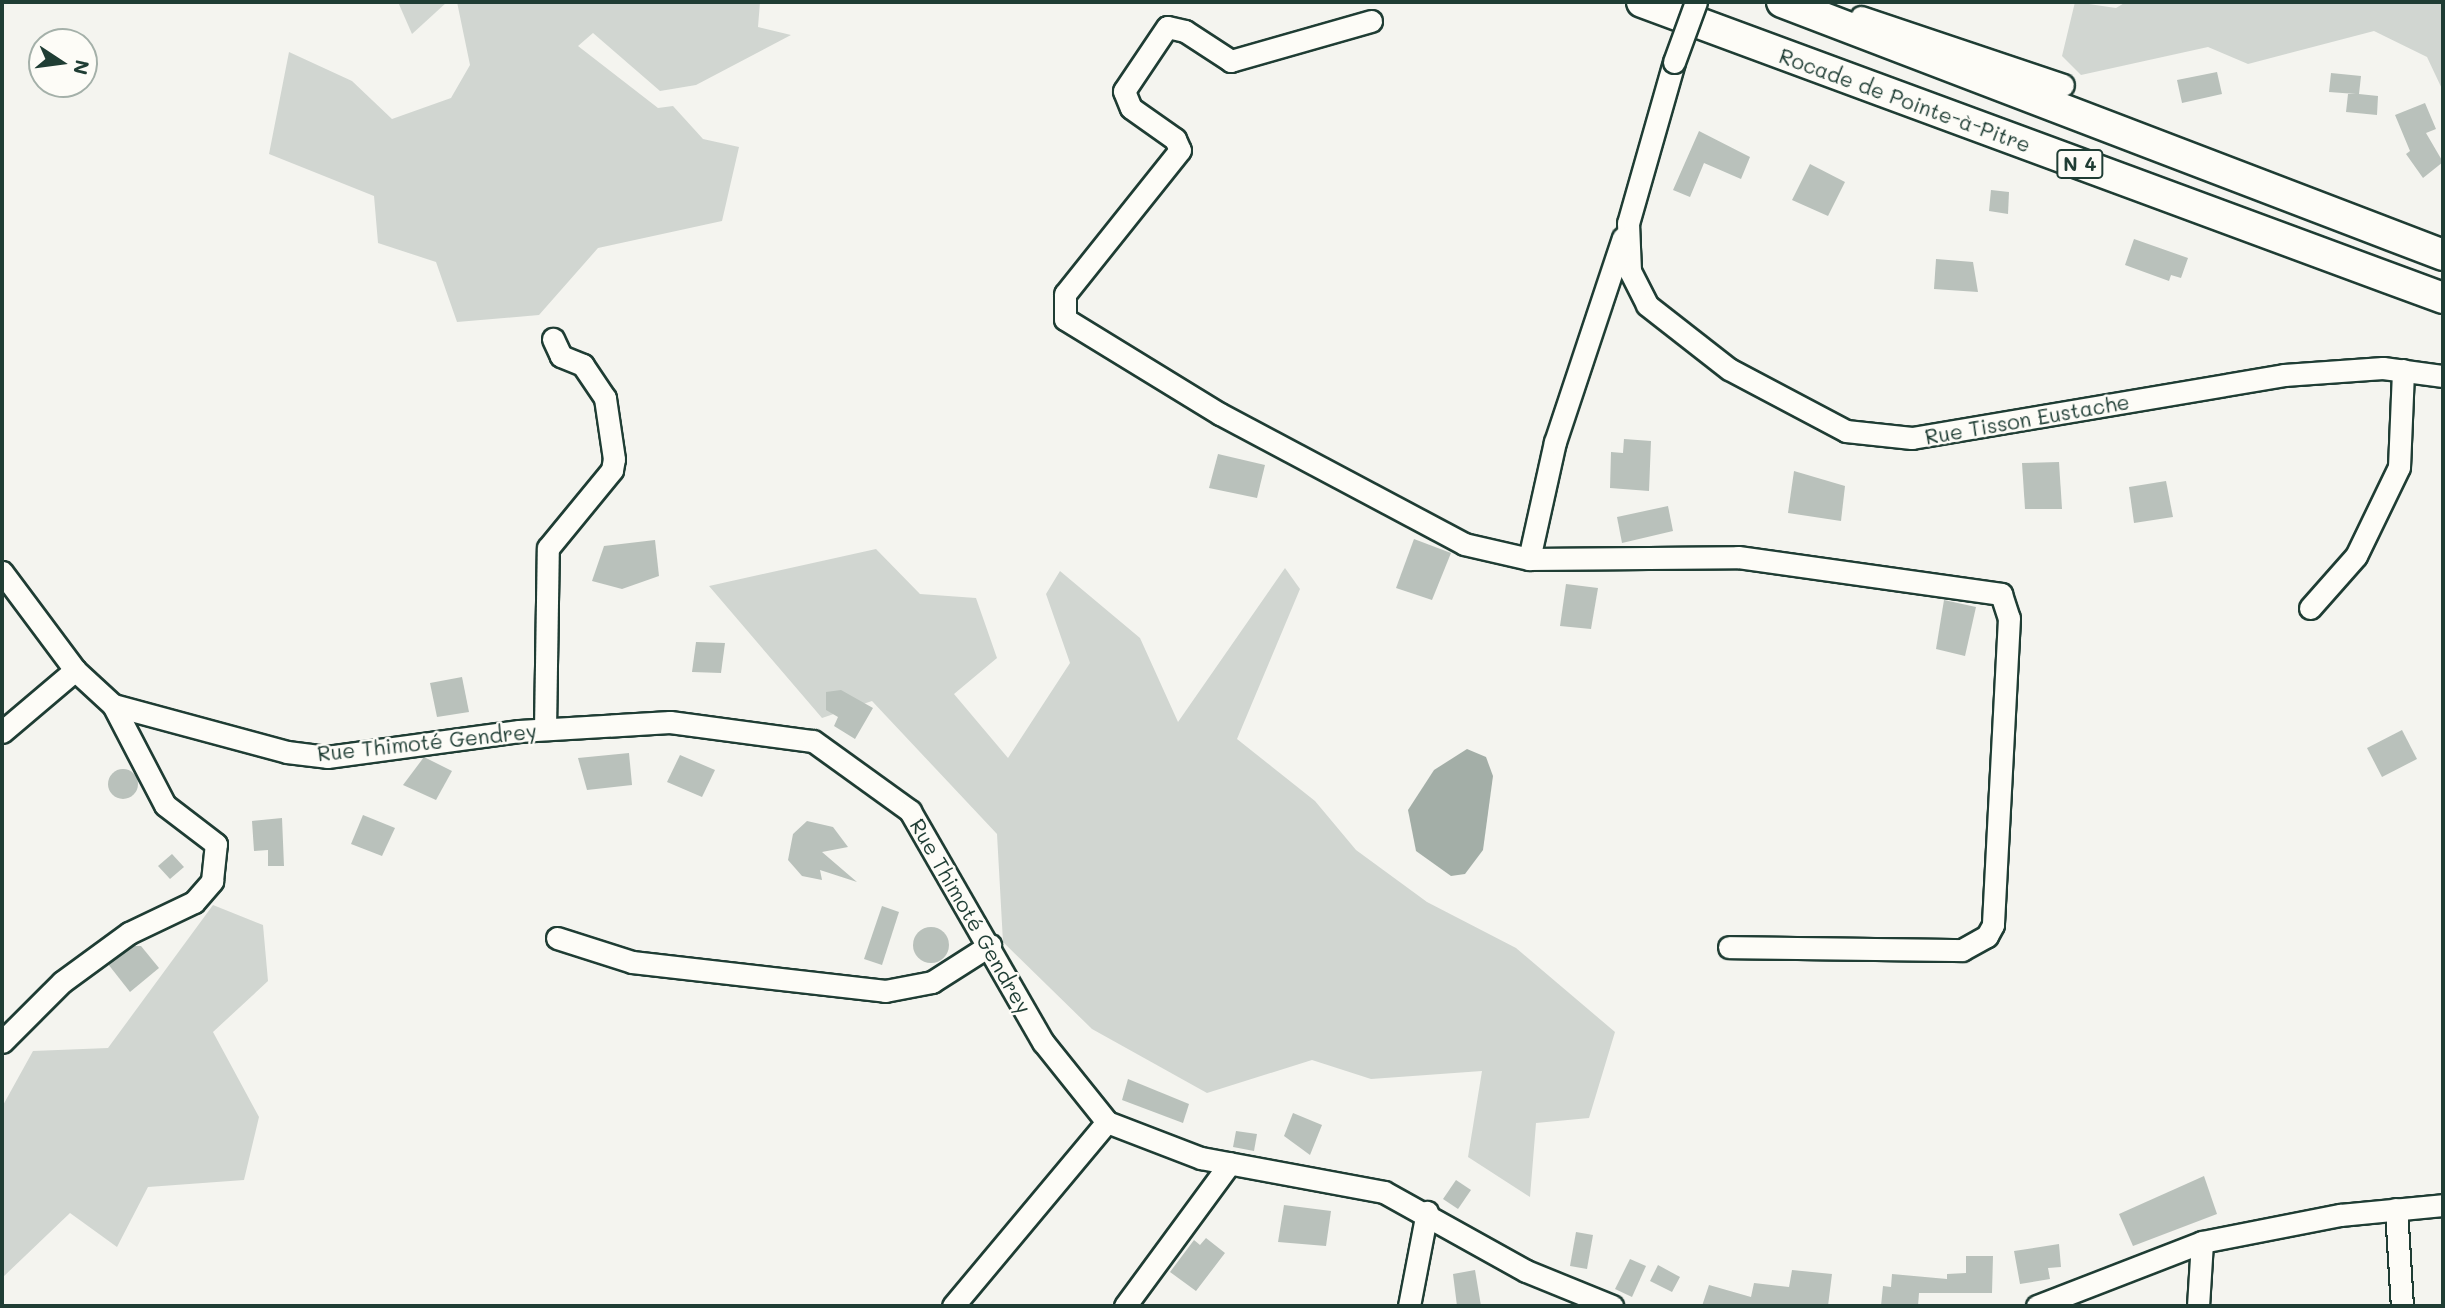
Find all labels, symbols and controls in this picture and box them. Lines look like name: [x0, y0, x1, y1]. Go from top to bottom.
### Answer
north arrow: [28, 28, 98, 98]
street label: Rocade de Pointe-à-Pitre: [1776, 43, 2034, 157]
text: N: [68, 58, 96, 77]
road number: N 4: [2056, 148, 2104, 180]
street label: Rue Tisson Eustache: [1923, 389, 2131, 449]
street label: Rue Thimoté Gendrey: [316, 718, 538, 766]
street label: Rue Thimoté Gendrey: [905, 814, 1037, 1018]

